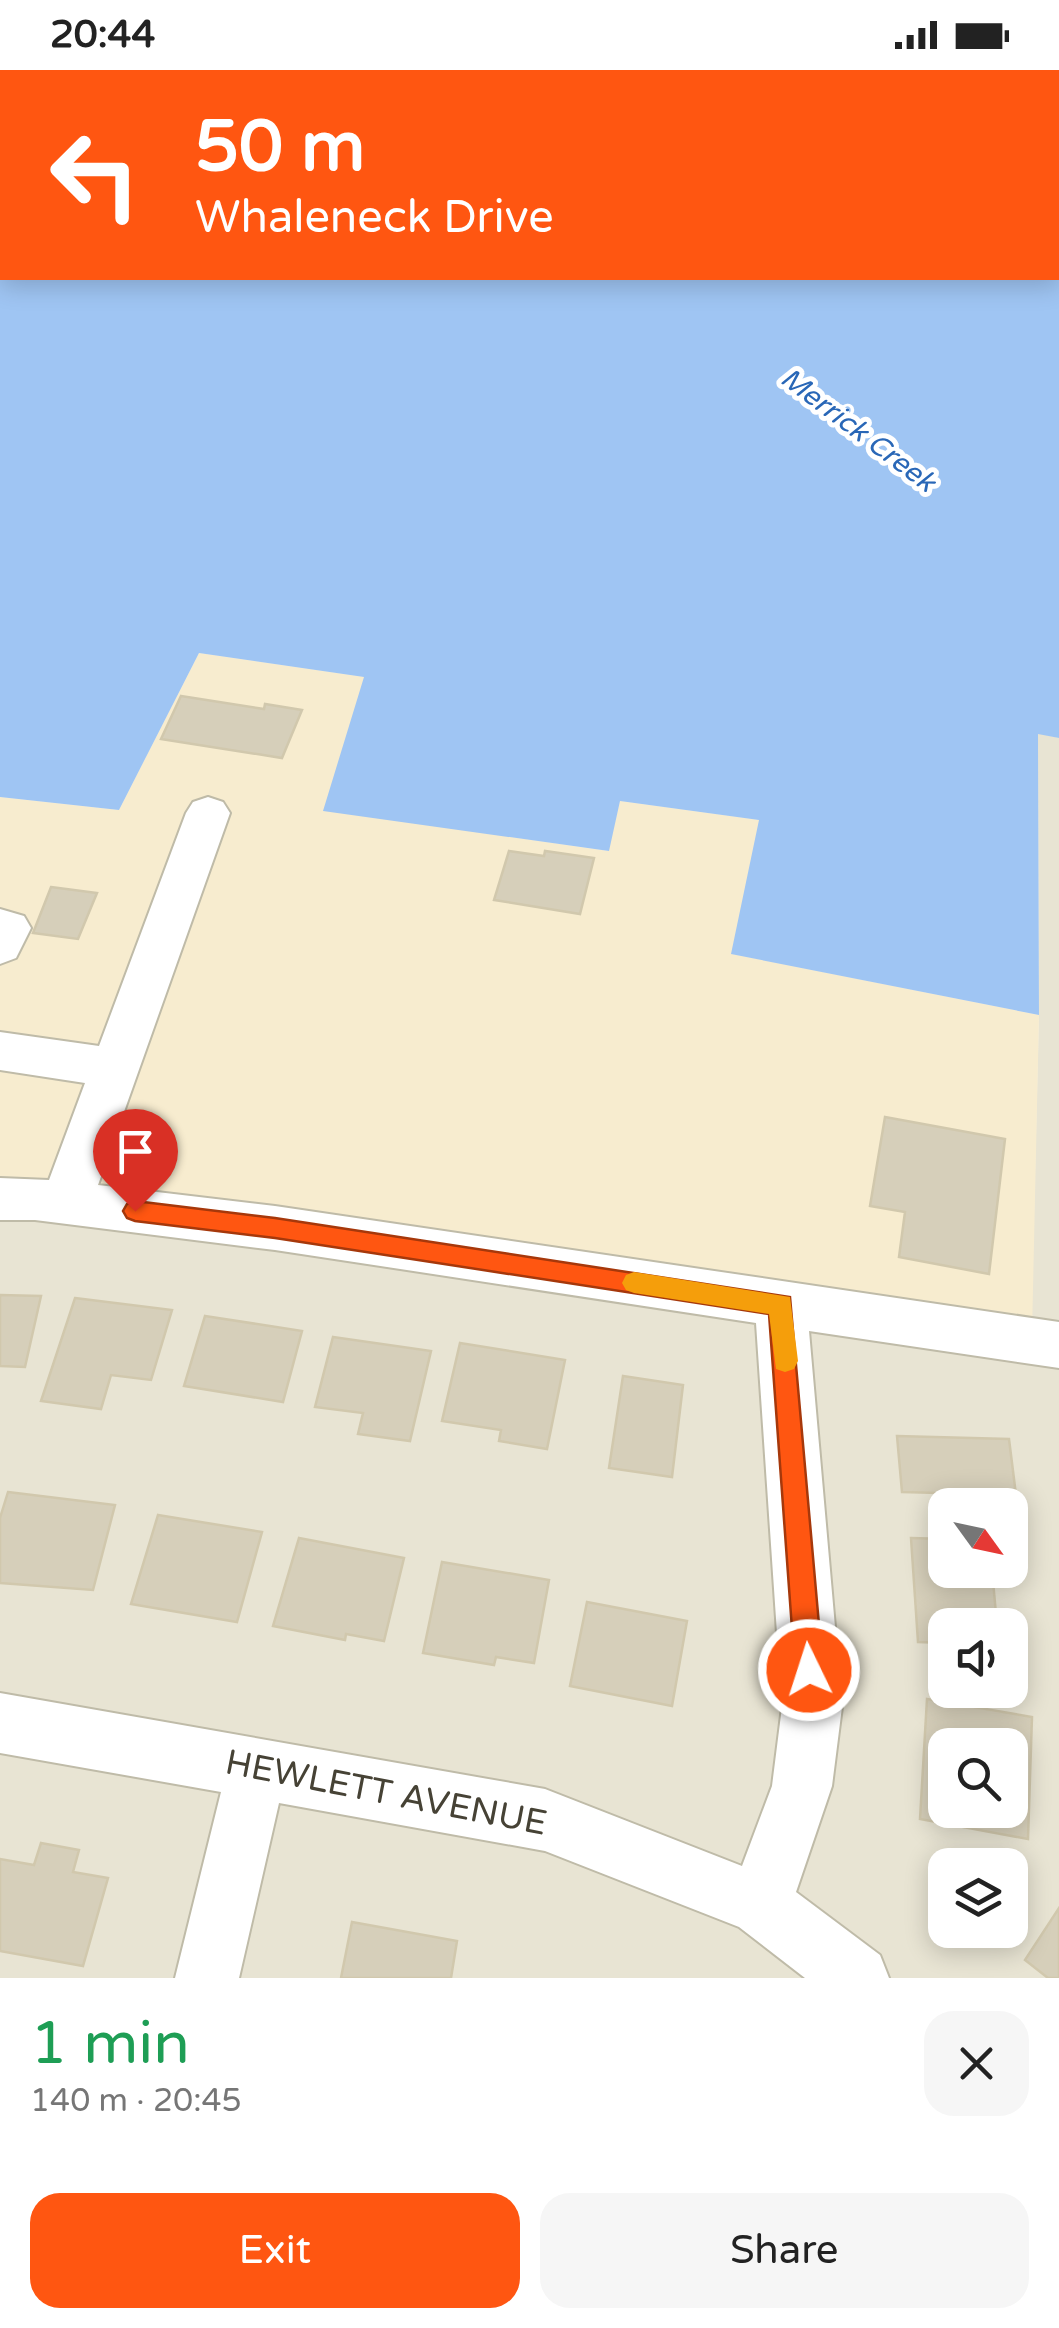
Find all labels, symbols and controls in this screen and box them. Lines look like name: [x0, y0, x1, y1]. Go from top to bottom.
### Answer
text: 20:44: [50, 12, 155, 58]
text: 50 m: [195, 106, 365, 190]
icon: left: [30, 110, 160, 240]
text: Whaleneck Drive: [195, 191, 554, 245]
water label: Merrick Creek: [774, 361, 943, 500]
pin: [93, 1109, 178, 1212]
icon: arrive: [108, 1124, 163, 1179]
north arrow: [928, 1488, 1028, 1588]
map controls: [928, 1488, 1028, 1948]
button: sound: [928, 1608, 1028, 1708]
position arrow: [757, 1618, 861, 1722]
button: search: [928, 1728, 1028, 1828]
street label: HEWLETT AVENUE: [222, 1741, 550, 1845]
button: layers: [928, 1848, 1028, 1948]
text: 1 min: [30, 2008, 190, 2080]
button: close: [924, 2011, 1029, 2116]
text: 140 m · 20:45: [30, 2082, 242, 2120]
button: Exit: [30, 2193, 520, 2308]
button: Share: [540, 2193, 1029, 2308]

